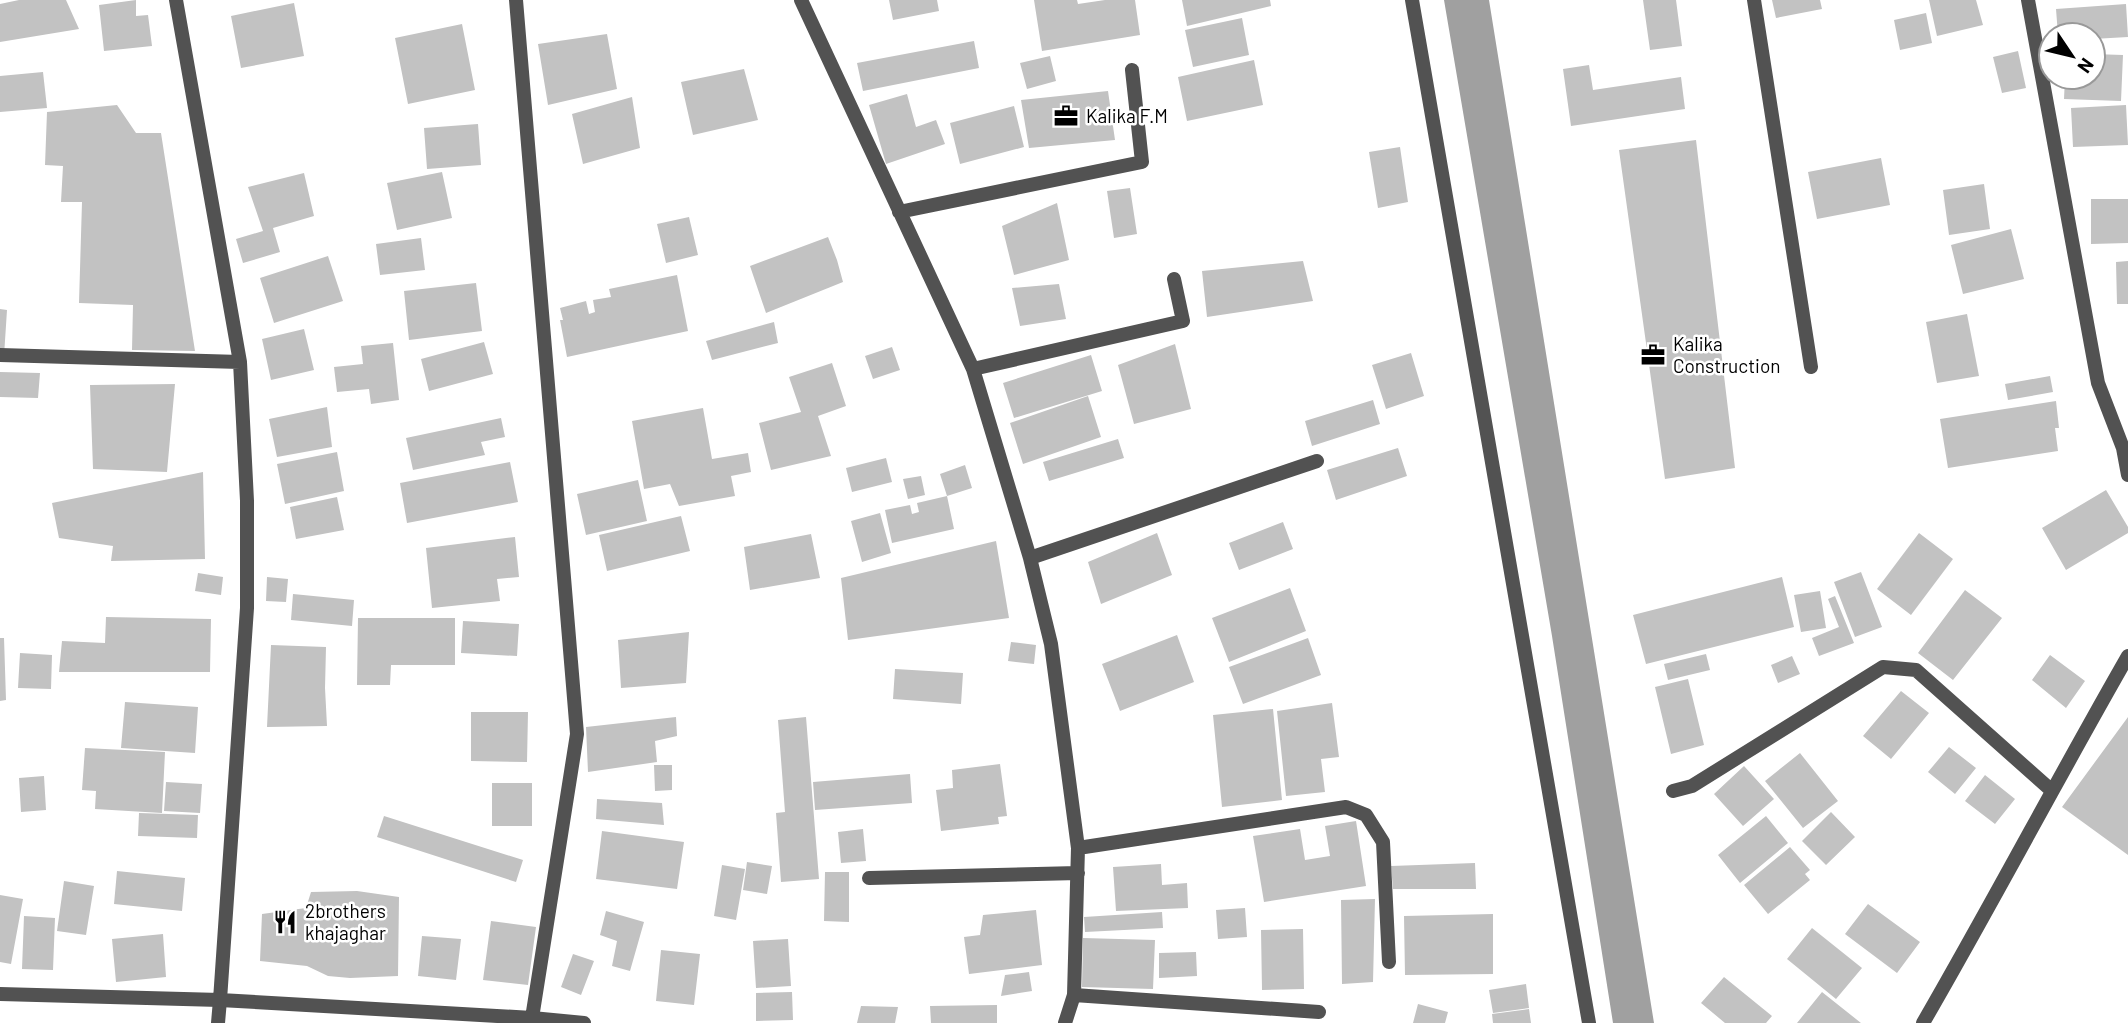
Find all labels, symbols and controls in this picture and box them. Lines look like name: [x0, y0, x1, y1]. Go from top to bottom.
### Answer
north arrow: [2037, 21, 2107, 91]
text: N: [2073, 54, 2099, 78]
office icon: Kalika F.M: [1052, 102, 1080, 130]
place label: Kalika F.M: [1086, 104, 1168, 127]
place label: Kalika Construction: [1673, 332, 1780, 377]
office icon: Kalika Construction: [1639, 341, 1667, 369]
place label: 2brothers khajaghar: [305, 899, 386, 944]
restaurant icon: 2brothers khajaghar: [271, 908, 299, 936]

